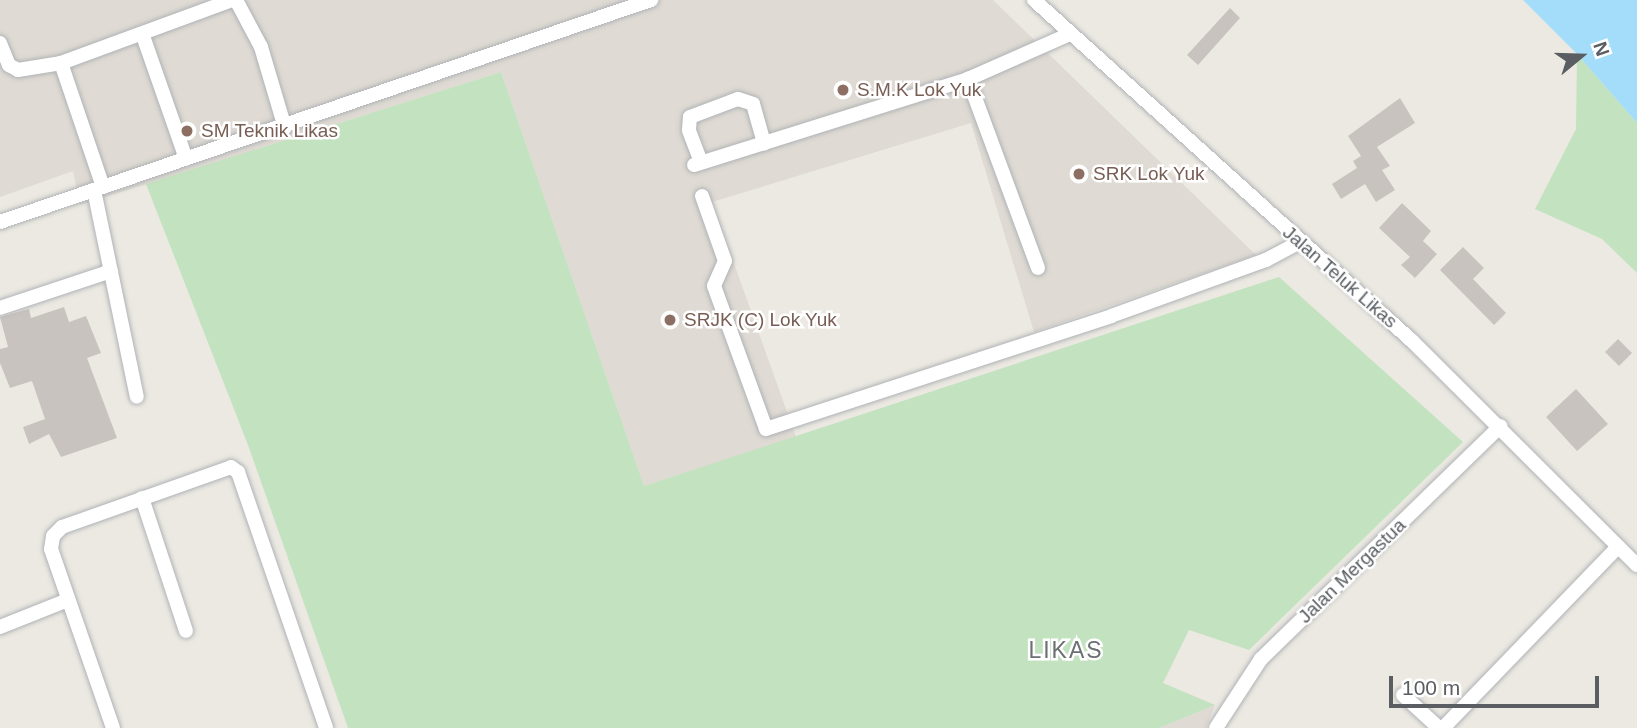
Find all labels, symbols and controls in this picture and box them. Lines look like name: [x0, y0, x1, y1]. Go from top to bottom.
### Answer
north arrow: [1546, 21, 1616, 91]
text: N: [1589, 39, 1613, 59]
place label: S.M.K Lok Yuk: [857, 79, 982, 101]
marker: S.M.K Lok Yuk: [835, 82, 851, 98]
place label: SM Teknik Likas: [201, 120, 338, 142]
marker: SM Teknik Likas: [179, 123, 195, 139]
place label: SRK Lok Yuk: [1093, 163, 1205, 185]
marker: SRK Lok Yuk: [1071, 166, 1087, 182]
street label: Jalan Teluk Likas: [1278, 221, 1402, 333]
place label: SRJK (C) Lok Yuk: [684, 309, 837, 331]
marker: SRJK (C) Lok Yuk: [662, 312, 678, 328]
street label: Jalan Mergastua: [1294, 514, 1410, 628]
district label: LIKAS: [1029, 636, 1103, 664]
scale bar: [1392, 662, 1602, 706]
text: 100 m: [1402, 676, 1460, 699]

